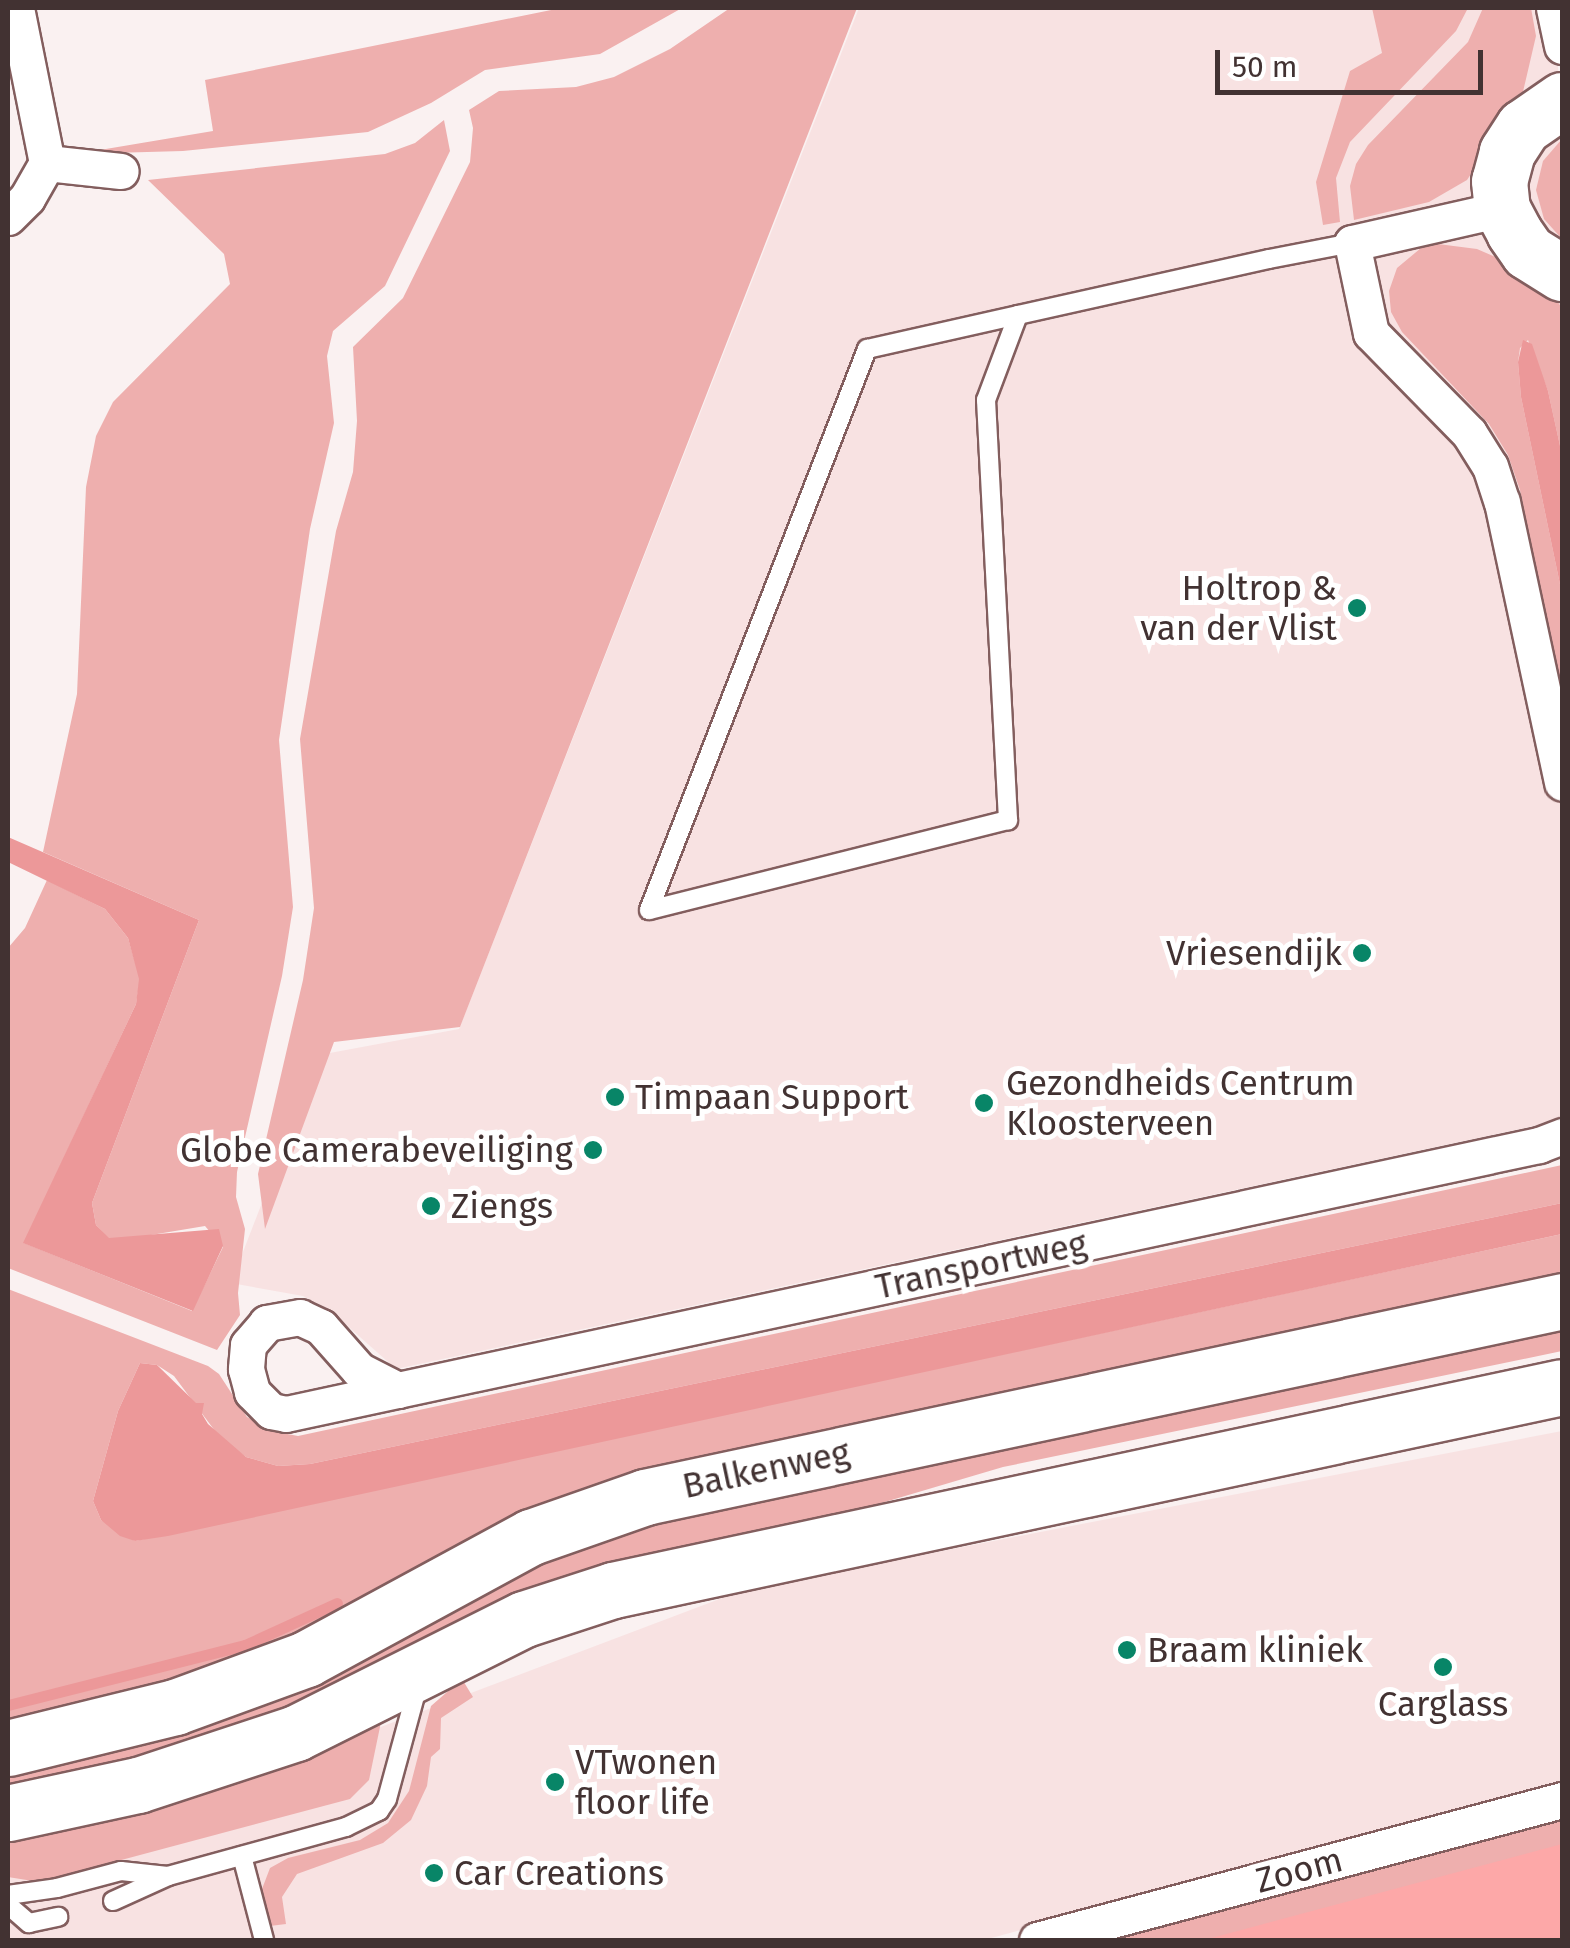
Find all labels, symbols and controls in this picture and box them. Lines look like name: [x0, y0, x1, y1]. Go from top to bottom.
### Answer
scale bar: [1220, 30, 1488, 92]
text: 50 m: [1232, 49, 1297, 85]
place label: Holtrop & van der Vlist: [1140, 567, 1337, 649]
marker: Holtrop & van der Vlist: [1346, 597, 1368, 619]
place label: Vriesendijk: [1166, 932, 1342, 974]
marker: Vriesendijk: [1351, 942, 1373, 964]
place label: Gezondheids Centrum Kloosterveen: [1006, 1062, 1355, 1144]
place label: Timpaan Support: [635, 1076, 909, 1118]
marker: Timpaan Support: [604, 1086, 626, 1108]
marker: Gezondheids Centrum Kloosterveen: [971, 1090, 997, 1116]
place label: Globe Camerabeveiliging: [180, 1129, 573, 1171]
marker: Globe Camerabeveiliging: [582, 1139, 604, 1161]
place label: Ziengs: [451, 1185, 553, 1227]
marker: Ziengs: [420, 1195, 442, 1217]
street label: Transportweg: [871, 1222, 1091, 1308]
street label: Balkenweg: [679, 1431, 853, 1507]
place label: Braam kliniek: [1147, 1629, 1363, 1671]
marker: Braam kliniek: [1116, 1639, 1138, 1661]
marker: Carglass: [1432, 1656, 1454, 1678]
place label: Carglass: [1378, 1683, 1508, 1725]
place label: VTwonen floor life: [575, 1741, 717, 1823]
marker: VTwonen floor life: [544, 1771, 566, 1793]
street label: Zoom: [1251, 1838, 1347, 1902]
place label: Car Creations: [454, 1852, 664, 1894]
marker: Car Creations: [423, 1862, 445, 1884]

